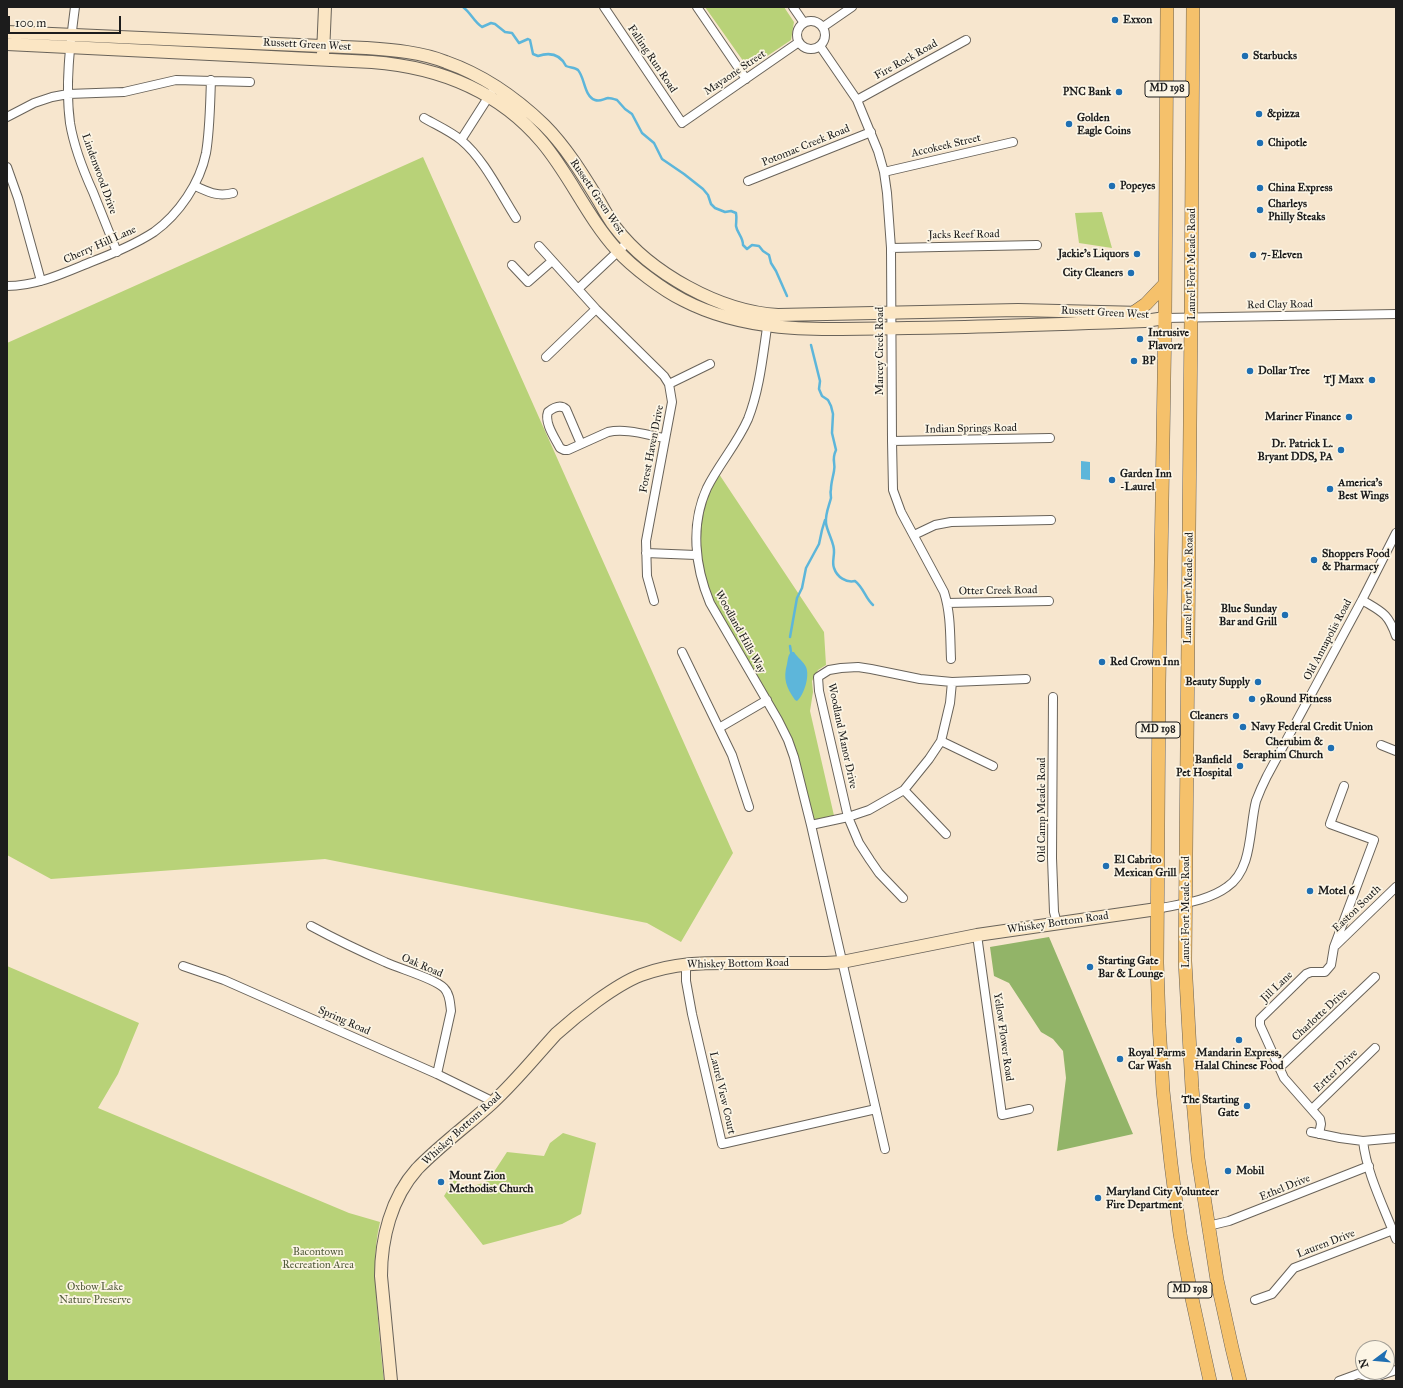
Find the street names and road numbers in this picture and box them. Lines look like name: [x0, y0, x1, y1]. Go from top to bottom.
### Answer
street label: Falling Run Road: [624, 22, 680, 96]
street label: Russett Green West: [263, 36, 351, 54]
street label: Fire Rock Road: [872, 37, 940, 83]
street label: Mayaone Street: [702, 48, 768, 98]
road number: MD 198: [1145, 81, 1189, 97]
street label: Potomac Creek Road: [760, 122, 852, 170]
street label: Lindenwood Drive: [78, 132, 120, 216]
street label: Accokeek Street: [910, 132, 982, 160]
street label: Russett Green West: [567, 157, 627, 237]
street label: Laurel Fort Meade Road: [1185, 208, 1199, 320]
street label: Cherry Hill Lane: [62, 223, 138, 267]
street label: Jacks Reef Road: [928, 228, 1000, 242]
street label: Red Clay Road: [1247, 298, 1313, 312]
street label: Russett Green West: [1061, 304, 1149, 322]
street label: Marcey Creek Road: [873, 307, 887, 395]
street label: Forest Haven Drive: [637, 404, 667, 494]
street label: Indian Springs Road: [925, 422, 1017, 436]
street label: Laurel Fort Meade Road: [1181, 532, 1197, 644]
street label: Otter Creek Road: [958, 584, 1038, 598]
street label: Woodland Hills Way: [712, 588, 768, 676]
street label: Old Annapolis Road: [1301, 597, 1355, 683]
street label: Woodland Manor Drive: [824, 682, 860, 790]
road number: MD 198: [1136, 722, 1180, 738]
street label: Old Camp Meade Road: [1035, 758, 1049, 862]
street label: Laurel Fort Meade Road: [1179, 856, 1193, 968]
street label: Easton South: [1330, 883, 1384, 935]
street label: Whiskey Bottom Road: [1007, 909, 1109, 937]
street label: Oak Road: [399, 951, 445, 981]
street label: Whiskey Bottom Road: [687, 957, 789, 971]
street label: Jill Lane: [1258, 969, 1296, 1005]
street label: Charlotte Drive: [1290, 986, 1350, 1044]
street label: Yellow Flower Road: [990, 992, 1016, 1082]
street label: Spring Road: [316, 1004, 372, 1038]
street label: Ertter Drive: [1311, 1047, 1361, 1095]
street label: Laurel View Court: [706, 1050, 738, 1136]
street label: Whiskey Bottom Road: [420, 1090, 504, 1168]
street label: Ethel Drive: [1258, 1172, 1312, 1204]
street label: Lauren Drive: [1295, 1227, 1357, 1261]
road number: MD 198: [1168, 1282, 1212, 1298]

